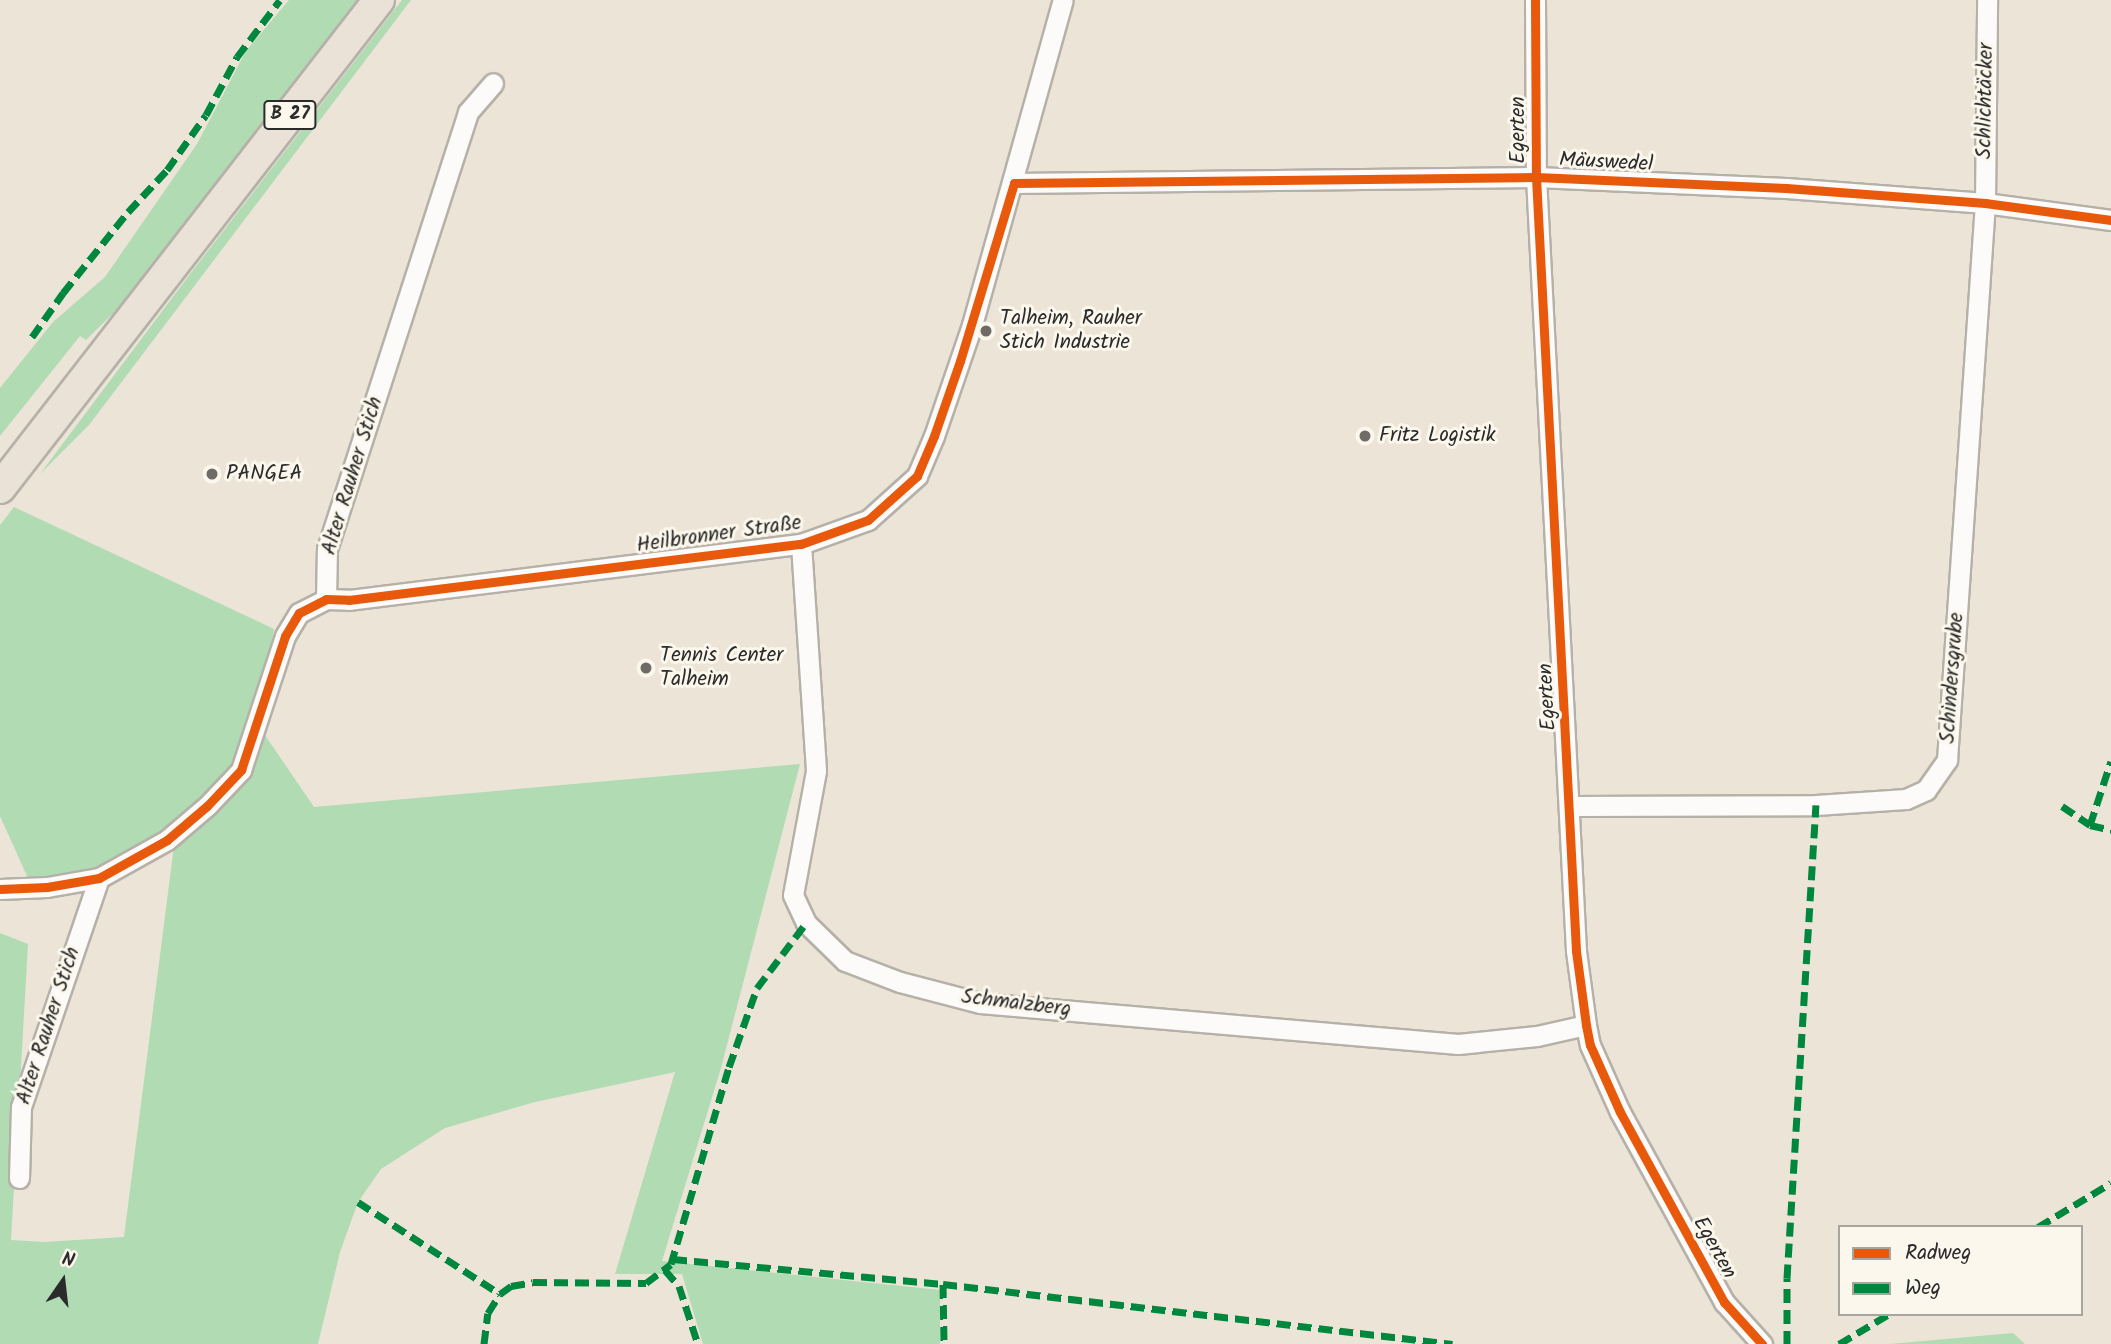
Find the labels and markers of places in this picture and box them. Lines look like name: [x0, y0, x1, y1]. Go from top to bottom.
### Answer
place label: Talheim, Rauher Stich Industrie: [1000, 306, 1142, 356]
marker: Talheim, Rauher Stich Industrie: [978, 323, 994, 339]
place label: Fritz Logistik: [1379, 423, 1496, 449]
marker: Fritz Logistik: [1357, 428, 1373, 444]
place label: PANGEA: [226, 461, 302, 487]
marker: PANGEA: [204, 466, 220, 482]
place label: Tennis Center Talheim: [660, 643, 783, 693]
marker: Tennis Center Talheim: [638, 660, 654, 676]

